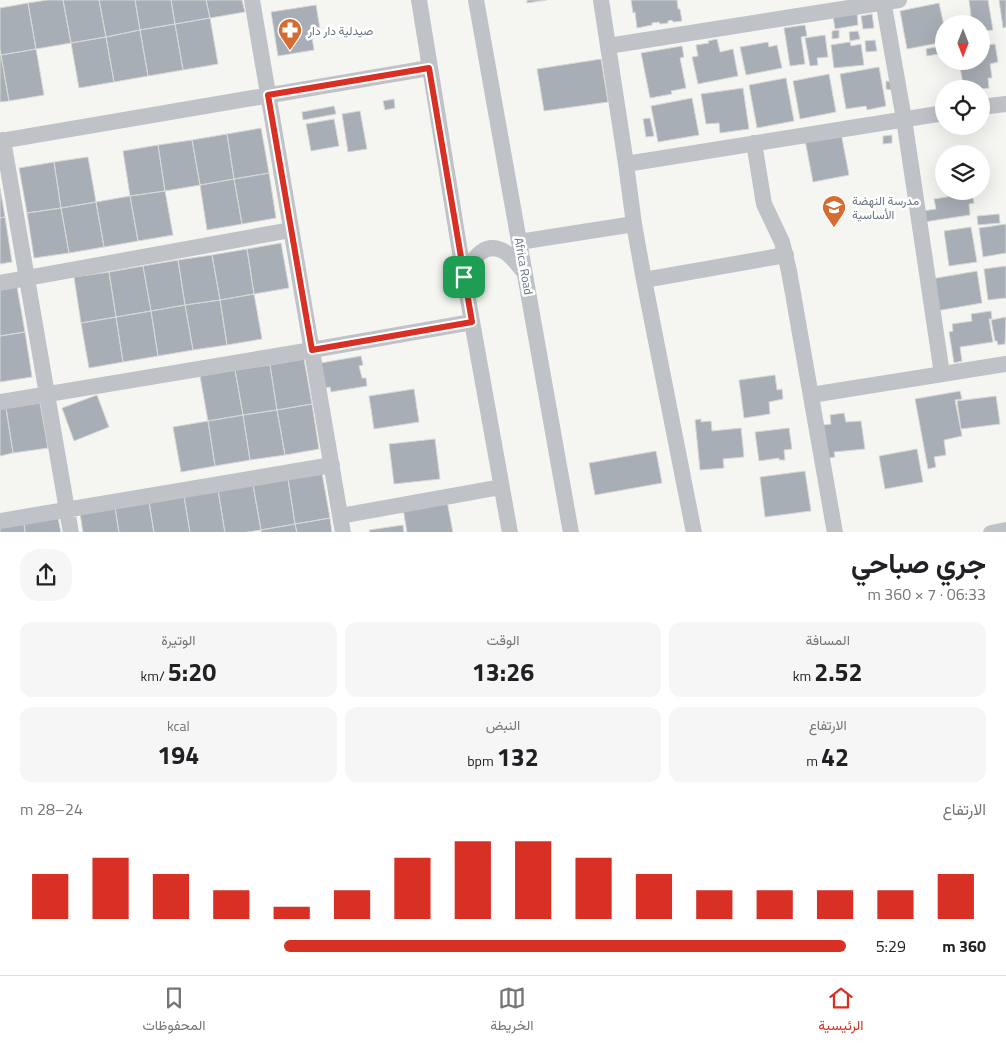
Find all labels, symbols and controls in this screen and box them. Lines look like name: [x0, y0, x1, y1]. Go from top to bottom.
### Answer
north arrow: [935, 15, 990, 70]
map controls: [935, 15, 990, 200]
pharmacy icon: صيدلية دار دار: [277, 17, 303, 51]
place label: صيدلية دار دار: [307, 21, 373, 40]
button: locate: [935, 80, 990, 135]
button: layers: [935, 145, 990, 200]
place label: مدرسة النهضة الأساسية: [852, 191, 919, 224]
school or university icon: مدرسة النهضة الأساسية: [821, 194, 847, 228]
street label: Africa Road: [510, 236, 538, 296]
pin: [443, 256, 485, 298]
icon: arrive: [450, 263, 478, 291]
text: جري صباحي: [851, 541, 986, 584]
button: share: [20, 549, 72, 601]
text: 06:33 · 7 × 360 m: [867, 582, 986, 606]
text: الوتيرة: [161, 629, 195, 650]
text: الوقت: [487, 629, 519, 650]
text: المسافة: [805, 629, 850, 650]
text: 5:20: [168, 653, 216, 691]
text: 13:26: [472, 653, 534, 691]
text: 2.52: [814, 653, 863, 691]
text: /km: [141, 665, 168, 686]
text: km: [793, 665, 814, 686]
text: النبض: [486, 714, 520, 735]
text: الارتفاع: [809, 714, 847, 735]
text: kcal: [167, 715, 190, 736]
text: 194: [157, 736, 199, 774]
text: 132: [497, 738, 539, 776]
text: 42: [821, 738, 849, 776]
text: bpm: [467, 750, 497, 771]
text: m: [806, 750, 821, 771]
text: 24–28 m: [20, 797, 83, 821]
text: الارتفاع: [943, 797, 986, 821]
text: 5:29: [876, 934, 906, 958]
text: 360 m: [942, 934, 986, 958]
tab: المحفوظات: [142, 984, 205, 1038]
tab: الخريطة: [490, 984, 534, 1038]
tab: الرئيسية: [818, 984, 864, 1038]

